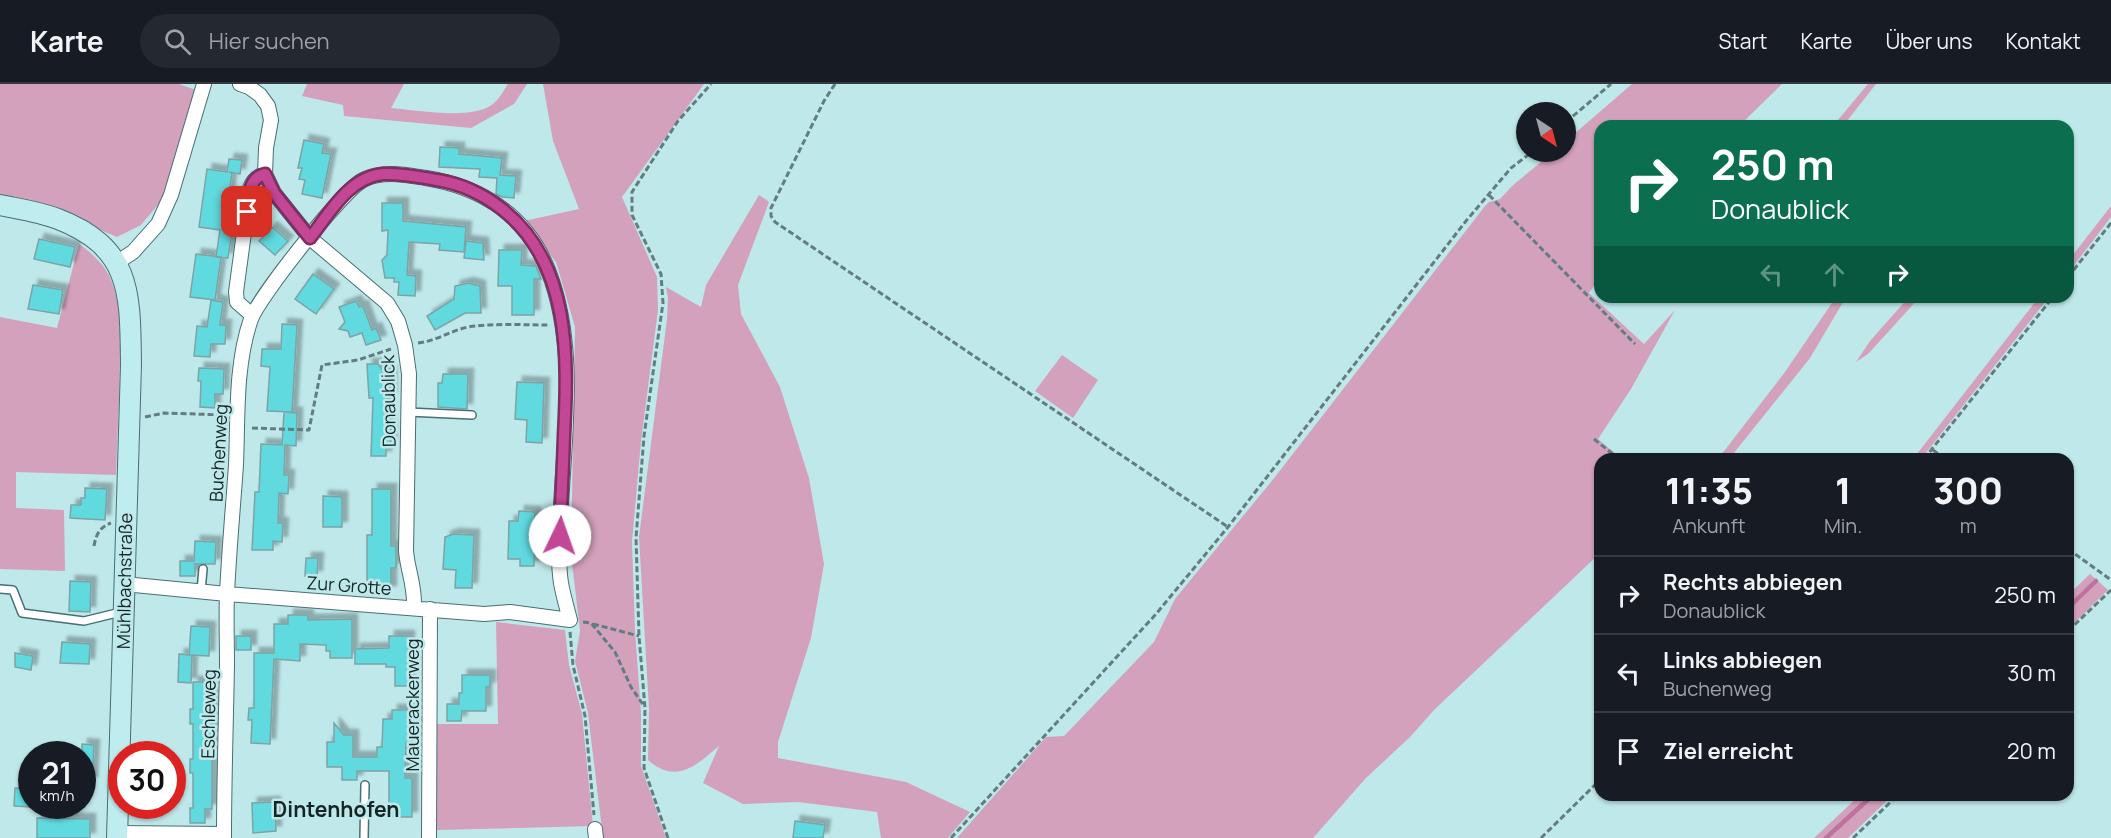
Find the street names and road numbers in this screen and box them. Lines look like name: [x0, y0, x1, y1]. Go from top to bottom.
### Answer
street label: Donaublick: [375, 354, 401, 447]
street label: Buchenweg: [203, 403, 233, 503]
street label: Mühlbachstraße: [111, 513, 137, 649]
street label: Zur Grotte: [306, 570, 392, 600]
street label: Mauerackerweg: [400, 639, 424, 771]
street label: Eschleweg: [195, 669, 221, 759]

